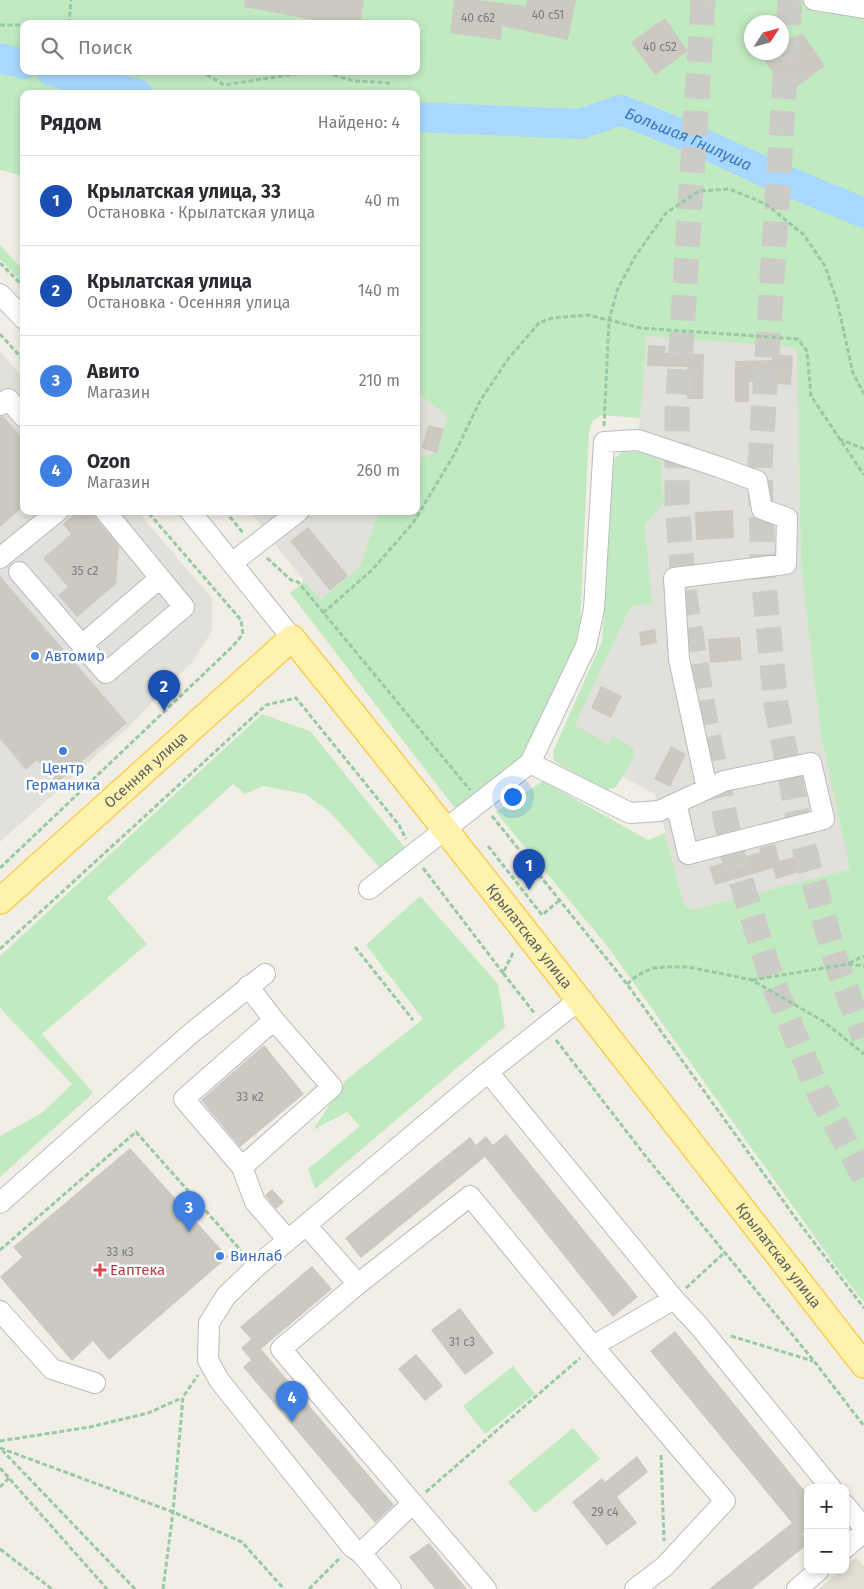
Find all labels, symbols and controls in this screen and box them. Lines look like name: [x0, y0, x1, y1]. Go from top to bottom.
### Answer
house number: 40 с51: [532, 8, 564, 22]
house number: 40 с62: [461, 11, 495, 25]
north arrow: [744, 15, 789, 60]
search box: [20, 20, 420, 75]
icon: search: [38, 34, 66, 62]
text: Поиск: [78, 36, 132, 59]
house number: 40 с52: [643, 40, 677, 54]
water label: Большая Гнилуша: [622, 104, 755, 175]
text: Рядом: [40, 110, 101, 136]
text: Найдено: 4: [318, 113, 400, 132]
text: Крылатская улица, 33: [87, 180, 281, 203]
text: 1: [52, 191, 60, 210]
text: 40 m: [365, 191, 400, 210]
text: Остановка · Крылатская улица: [87, 203, 315, 222]
text: Крылатская улица: [87, 270, 252, 293]
text: 2: [52, 281, 60, 300]
text: 140 m: [358, 281, 400, 300]
text: Остановка · Осенняя улица: [87, 293, 291, 312]
text: Авито: [87, 360, 140, 383]
text: 3: [52, 371, 60, 390]
text: 210 m: [359, 371, 400, 390]
text: Магазин: [87, 383, 150, 402]
text: Ozon: [87, 450, 131, 473]
text: 4: [51, 461, 61, 480]
text: 260 m: [357, 461, 400, 480]
text: Магазин: [87, 473, 150, 492]
house number: 35 с2: [72, 564, 98, 578]
place label: Автомир: [45, 647, 105, 665]
marker: Автомир: [29, 650, 41, 662]
pin: 2: [148, 670, 180, 711]
street label: Осенняя улица: [100, 728, 191, 812]
marker: Центр Германика: [57, 745, 69, 757]
place label: Центр Германика: [25, 759, 101, 794]
your location: [500, 784, 526, 810]
pin: 1: [513, 849, 545, 890]
street label: Крылатская улица: [482, 880, 576, 992]
house number: 33 к2: [236, 1090, 264, 1104]
pin: 3: [173, 1191, 205, 1232]
street label: Крылатская улица: [732, 1199, 825, 1312]
house number: 33 к3: [106, 1245, 134, 1259]
place label: Винлаб: [230, 1247, 283, 1265]
marker: Винлаб: [214, 1250, 226, 1262]
place label: Еаптека: [110, 1261, 165, 1279]
marker: Еаптека: [94, 1264, 106, 1276]
house number: 31 с3: [449, 1335, 475, 1349]
pin: 4: [276, 1381, 308, 1422]
map controls: [804, 1484, 849, 1574]
button: +: [804, 1484, 849, 1529]
house number: 29 с4: [591, 1505, 619, 1519]
button: −: [804, 1529, 849, 1574]

